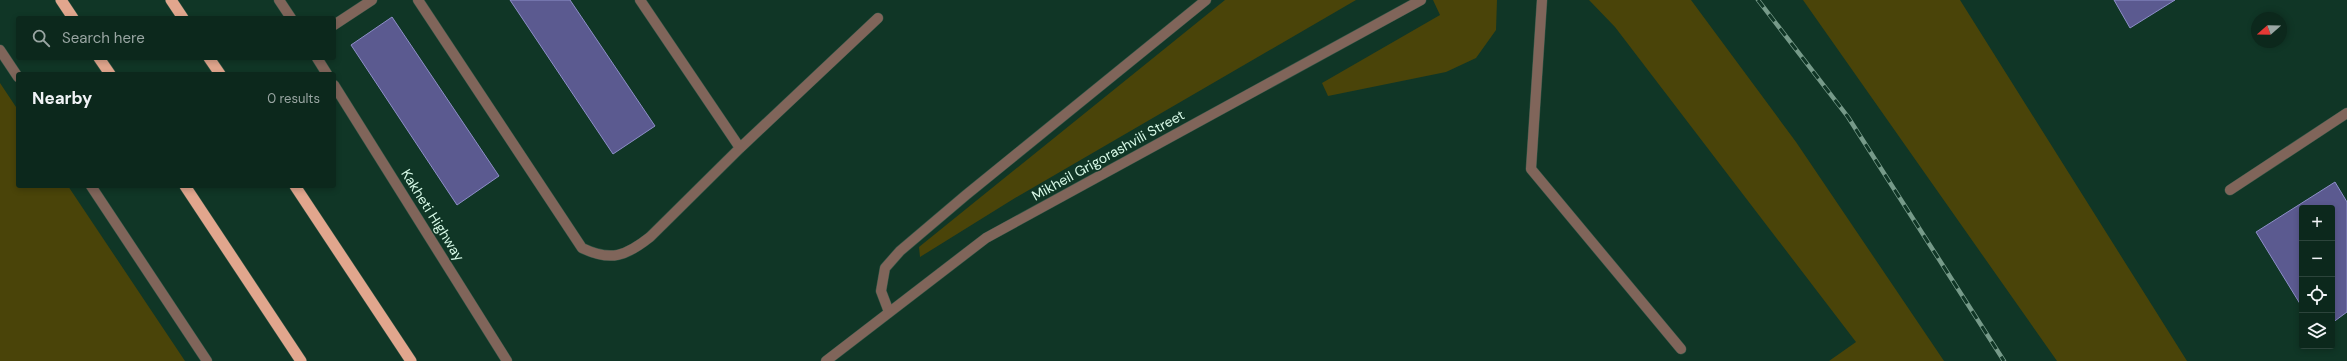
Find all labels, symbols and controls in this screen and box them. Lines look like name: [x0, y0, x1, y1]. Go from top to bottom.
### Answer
north arrow: [2251, 12, 2287, 48]
search box: [16, 16, 336, 60]
icon: search: [30, 27, 52, 49]
text: Search here: [62, 28, 145, 48]
text: Nearby: [32, 87, 92, 109]
text: 0 results: [267, 90, 320, 107]
street label: Mikheil Grigorashvili Street: [1029, 105, 1187, 205]
street label: Kakheti Highway: [397, 166, 469, 265]
map controls: [2299, 205, 2335, 349]
button: +: [2299, 205, 2335, 241]
button: −: [2299, 241, 2335, 277]
button: locate: [2299, 277, 2335, 313]
button: layers: [2299, 313, 2335, 349]

